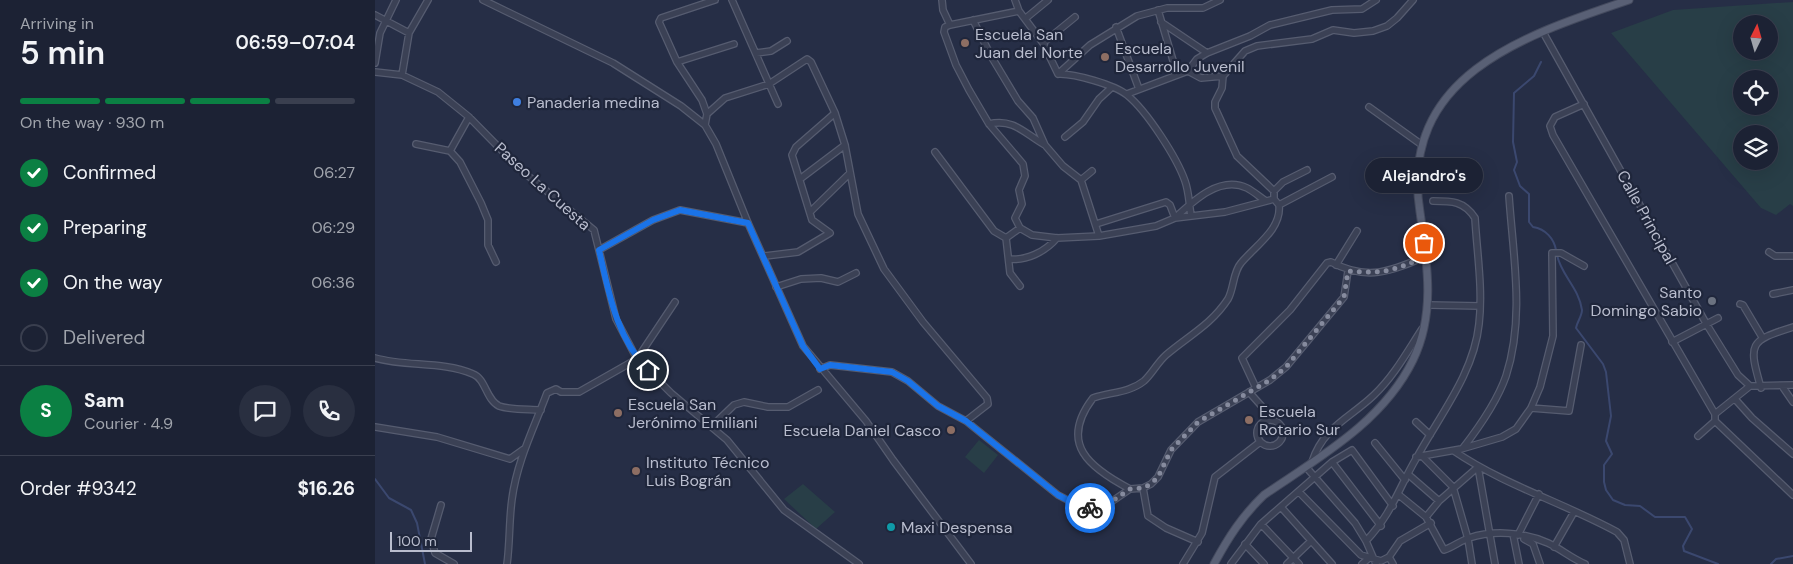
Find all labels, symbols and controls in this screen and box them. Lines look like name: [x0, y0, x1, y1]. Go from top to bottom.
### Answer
text: Arriving in: [20, 13, 94, 34]
north arrow: [1733, 15, 1777, 60]
map controls: [1733, 15, 1778, 170]
place label: Escuela San Juan del Norte: [975, 24, 1083, 63]
text: 06:59–07:04: [236, 30, 355, 55]
text: 5 min: [20, 32, 105, 74]
marker: Escuela San Juan del Norte: [959, 37, 971, 49]
place label: Escuela Desarrollo Juvenil: [1115, 38, 1245, 77]
marker: Escuela Desarrollo Juvenil: [1099, 51, 1111, 63]
button: locate: [1733, 70, 1778, 115]
place label: Panaderia medina: [527, 92, 659, 113]
marker: Panaderia medina: [511, 96, 523, 108]
text: On the way · 930 m: [20, 112, 164, 133]
button: layers: [1733, 125, 1778, 170]
street label: Paseo La Cuesta: [490, 138, 595, 235]
callout: Alejandro's: [1365, 158, 1483, 193]
icon: check: [20, 159, 48, 187]
text: Confirmed: [63, 160, 156, 185]
text: 06:27: [313, 162, 355, 183]
text: Alejandro's: [1382, 165, 1466, 186]
street label: Calle Principal: [1612, 167, 1681, 268]
icon: check: [20, 214, 48, 242]
text: Preparing: [63, 215, 147, 240]
text: 06:29: [312, 217, 355, 238]
pin: [1403, 222, 1445, 264]
icon: bag: [1410, 229, 1438, 257]
icon: check: [20, 269, 48, 297]
text: On the way: [63, 270, 163, 295]
text: 06:36: [311, 272, 355, 293]
place label: Santo Domingo Sabio: [1591, 282, 1702, 321]
marker: Santo Domingo Sabio: [1706, 295, 1718, 307]
text: Delivered: [63, 325, 145, 350]
pin: [627, 349, 669, 391]
icon: home: [634, 356, 662, 384]
button: chat: [239, 385, 291, 437]
button: phone: [303, 385, 355, 437]
text: Sam: [84, 388, 125, 413]
place label: Escuela San Jerónimo Emiliani: [628, 394, 758, 433]
text: S: [40, 398, 52, 423]
place label: Escuela Rotario Sur: [1259, 401, 1340, 440]
marker: Escuela San Jerónimo Emiliani: [612, 407, 624, 419]
text: Courier · 4.9: [84, 413, 173, 434]
marker: Escuela Rotario Sur: [1243, 414, 1255, 426]
place label: Escuela Daniel Casco: [783, 420, 941, 441]
marker: Escuela Daniel Casco: [945, 424, 957, 436]
place label: Instituto Técnico Luis Bográn: [646, 452, 769, 491]
marker: Instituto Técnico Luis Bográn: [630, 465, 642, 477]
text: Order #9342: [20, 476, 137, 501]
text: $16.26: [297, 476, 355, 501]
courier: [1065, 483, 1115, 533]
icon: bike: [1076, 494, 1104, 522]
place label: Maxi Despensa: [901, 517, 1012, 538]
marker: Maxi Despensa: [885, 521, 897, 533]
scale bar: [390, 529, 473, 552]
text: 100 m: [397, 532, 437, 550]

